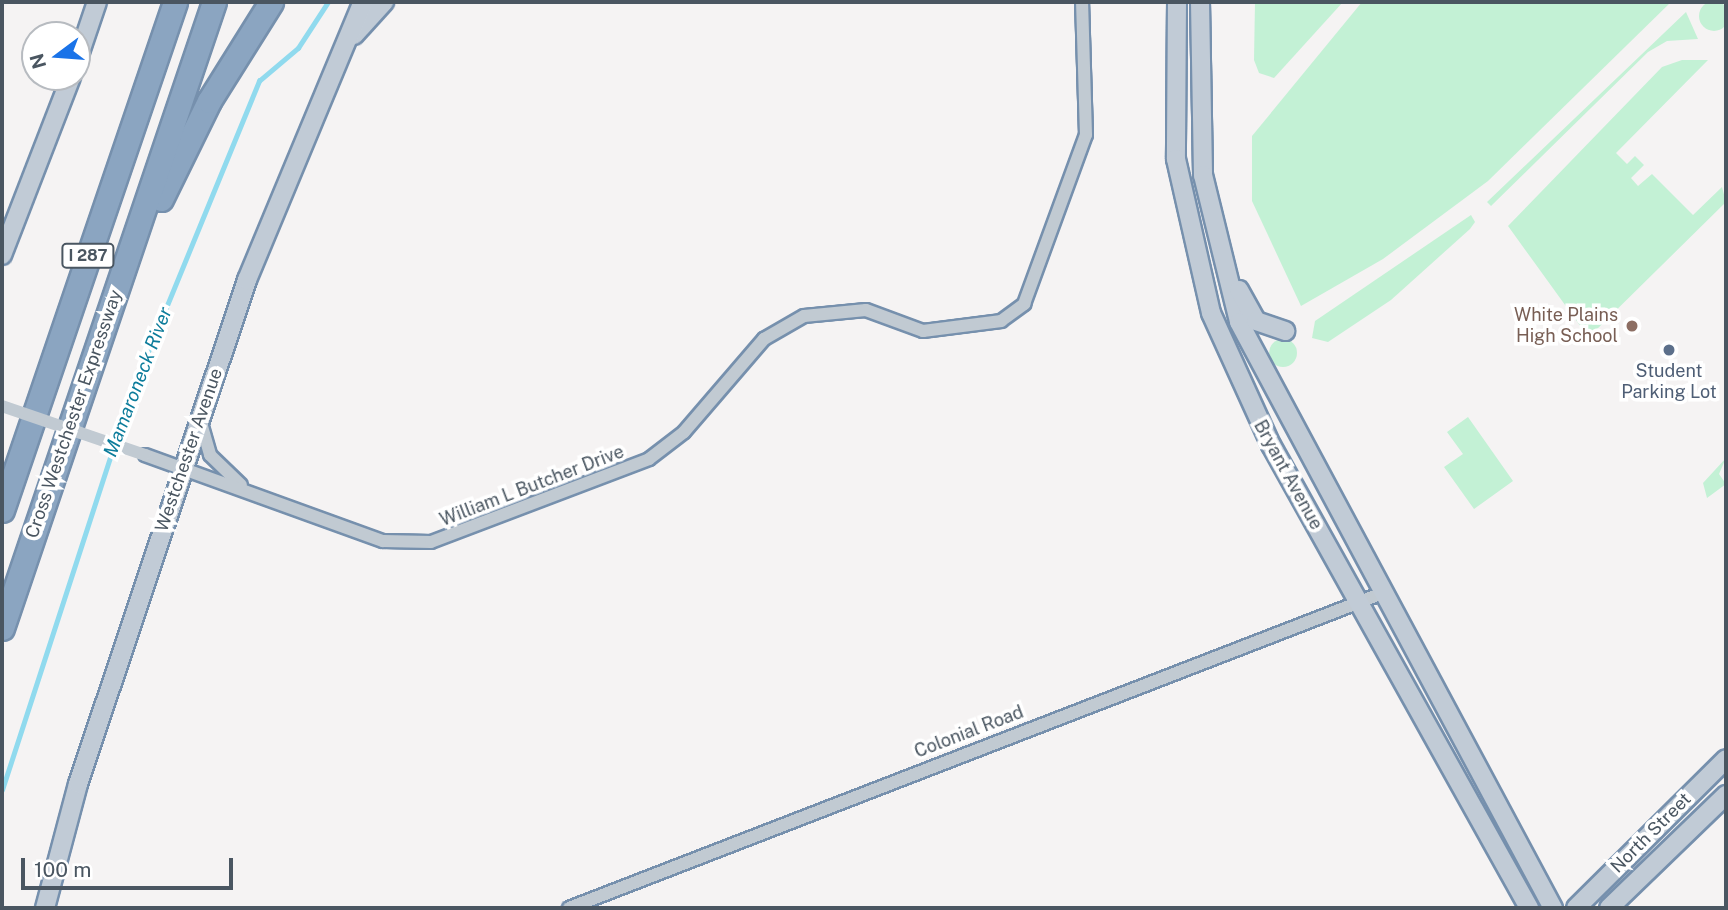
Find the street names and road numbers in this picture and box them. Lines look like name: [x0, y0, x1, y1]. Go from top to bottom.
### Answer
road number: I 287: [60, 244, 116, 268]
street label: Cross Westchester Expressway: [21, 287, 127, 541]
street label: Westchester Avenue: [151, 365, 227, 535]
street label: Bryant Avenue: [1249, 416, 1327, 534]
street label: William L Butcher Drive: [437, 441, 627, 531]
street label: Colonial Road: [911, 701, 1027, 763]
street label: North Street: [1606, 788, 1696, 878]

